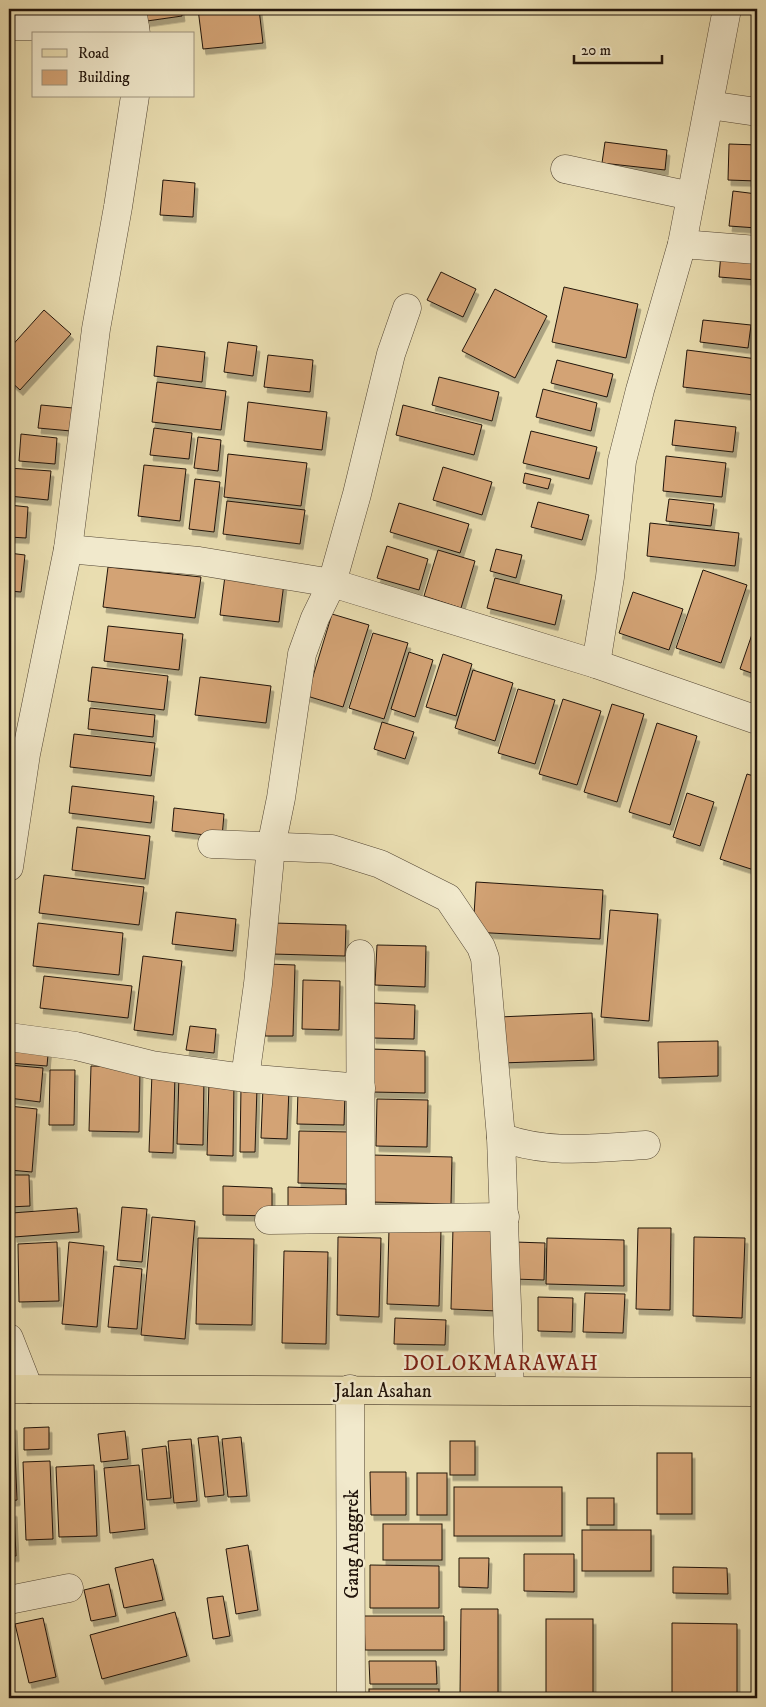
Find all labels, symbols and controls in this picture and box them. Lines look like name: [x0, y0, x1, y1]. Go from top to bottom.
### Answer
legend: [32, 32, 195, 98]
scale bar: [574, 32, 661, 64]
text: 20 m: [581, 41, 611, 60]
text: Road: [78, 44, 110, 63]
text: Building: [78, 68, 130, 87]
district label: DOLOKMARAWAH: [403, 1351, 599, 1377]
street label: Jalan Asahan: [332, 1380, 432, 1403]
street label: Gang Anggrek: [341, 1489, 364, 1599]

